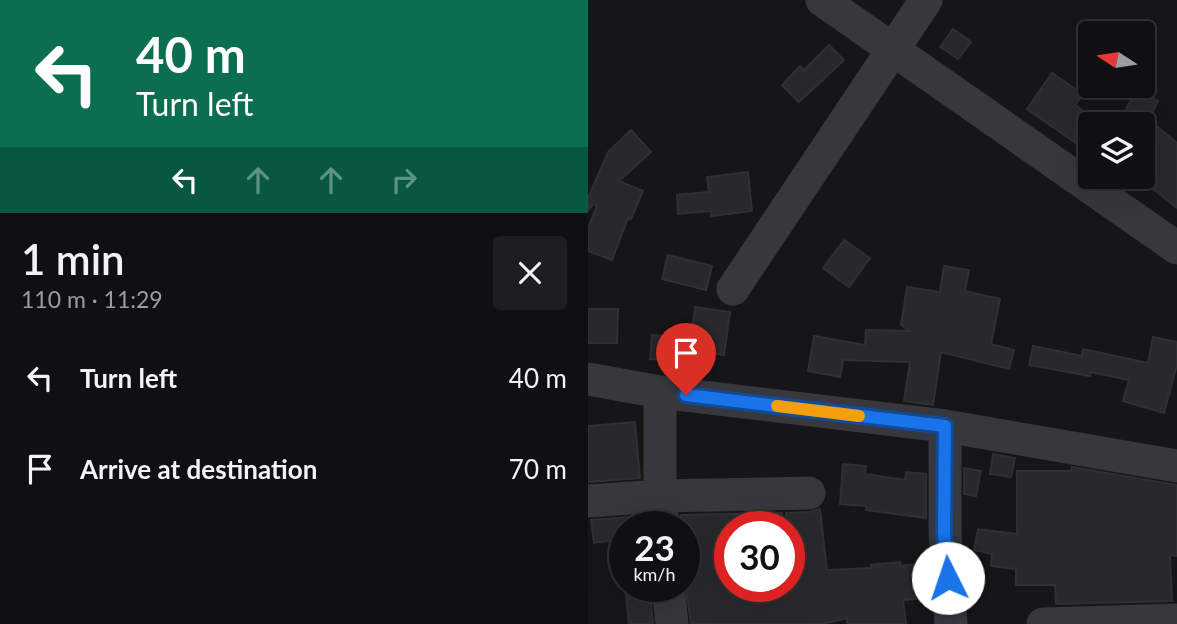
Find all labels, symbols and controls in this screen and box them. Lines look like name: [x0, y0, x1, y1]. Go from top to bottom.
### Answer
north arrow: [1078, 21, 1155, 98]
map controls: [1078, 21, 1155, 189]
text: 40 m: [136, 25, 246, 83]
icon: left: [21, 28, 112, 119]
text: Turn left: [136, 84, 253, 123]
button: layers: [1078, 112, 1155, 189]
icon: left: [166, 161, 204, 199]
icon: ahead: [239, 161, 277, 199]
icon: ahead: [312, 161, 350, 199]
icon: right: [385, 161, 423, 199]
text: 1 min: [21, 234, 125, 284]
button: close: [493, 236, 567, 310]
text: 110 m · 11:29: [21, 285, 163, 313]
pin: [656, 323, 716, 395]
icon: arrive: [667, 334, 705, 372]
icon: left: [21, 359, 59, 397]
text: Turn left: [80, 362, 177, 394]
text: 40 m: [509, 362, 567, 394]
icon: arrive: [21, 450, 59, 488]
text: Arrive at destination: [80, 453, 317, 485]
text: 70 m: [509, 453, 567, 485]
speed limit sign: 30: [714, 511, 805, 602]
text: 23: [634, 526, 675, 568]
position arrow: [911, 541, 985, 615]
text: km/h: [633, 563, 676, 585]

